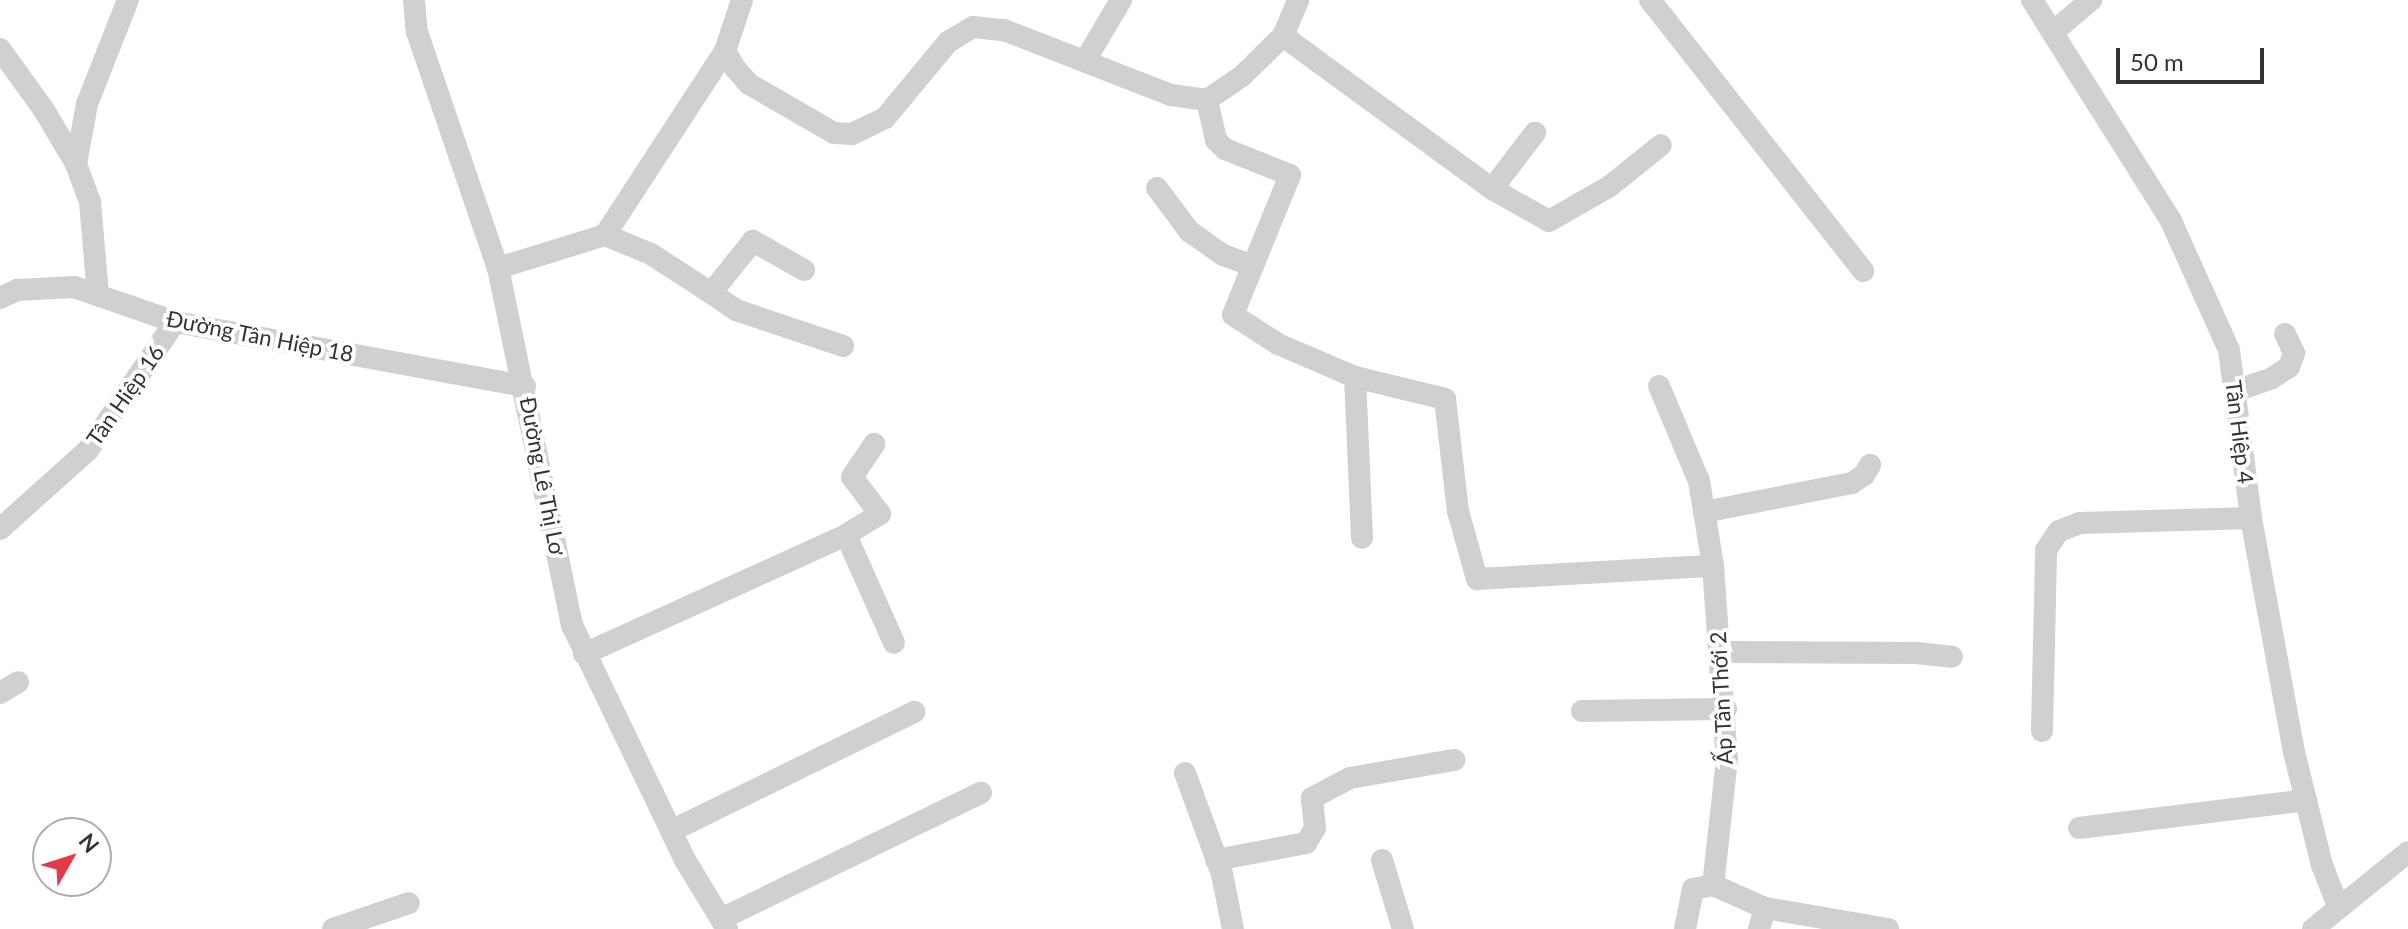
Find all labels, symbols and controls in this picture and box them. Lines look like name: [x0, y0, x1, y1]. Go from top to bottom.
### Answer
scale bar: [2120, 32, 2268, 82]
text: 50 m: [2130, 47, 2184, 76]
street label: Đường Tân Hiệp 18: [164, 305, 356, 367]
street label: Tân Hiệp 16: [81, 340, 169, 450]
street label: Tân Hiệp 4: [2221, 379, 2259, 485]
street label: Đường Lê Thị Lơ: [515, 394, 571, 558]
street label: Ấp Tân Thới 2: [1704, 630, 1738, 766]
north arrow: [32, 817, 112, 897]
text: N: [74, 828, 105, 858]

